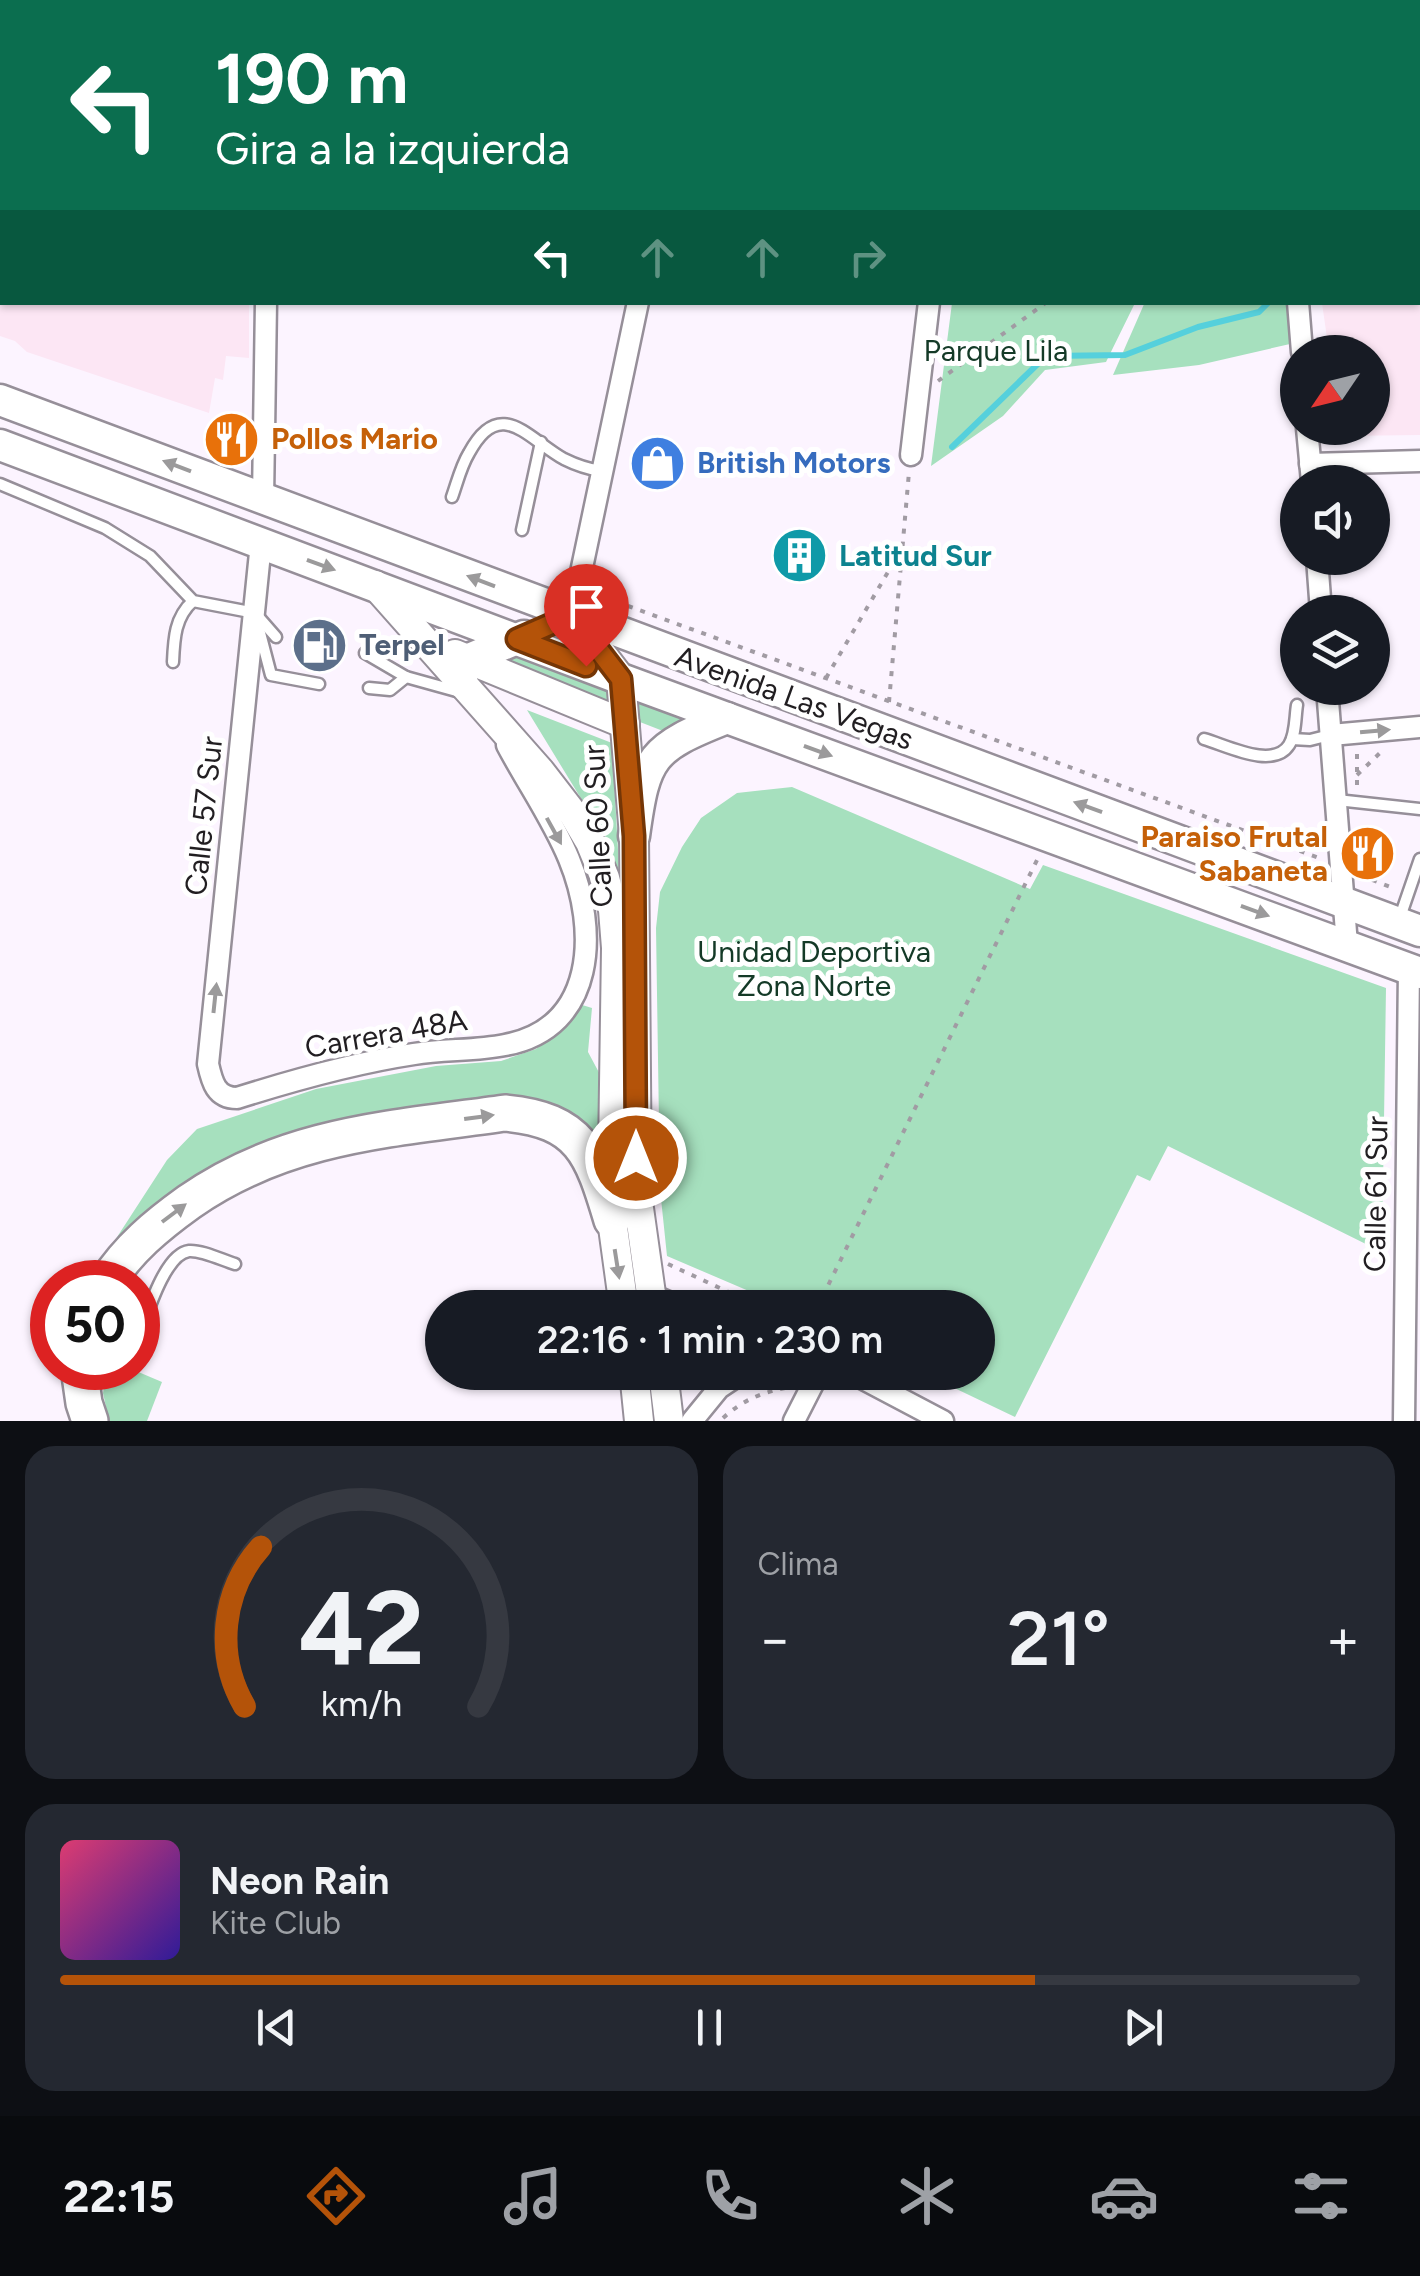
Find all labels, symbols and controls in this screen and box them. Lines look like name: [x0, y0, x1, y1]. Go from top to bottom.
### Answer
text: 190 m: [215, 36, 408, 121]
icon: left: [50, 40, 180, 170]
text: Gira a la izquierda: [215, 121, 570, 175]
icon: left: [525, 230, 580, 285]
icon: ahead: [630, 230, 685, 285]
icon: ahead: [735, 230, 790, 285]
icon: right: [840, 230, 895, 285]
park label: Parque Lila: [924, 332, 1068, 369]
north arrow: [1280, 335, 1390, 445]
map controls: [1280, 335, 1390, 705]
restaurant icon: Pollos Mario: [202, 409, 262, 469]
place label: Pollos Mario: [271, 420, 438, 457]
shop icon: British Motors: [628, 433, 688, 493]
place label: British Motors: [697, 444, 890, 481]
one-way arrow: [161, 458, 191, 473]
button: sound: [1280, 465, 1390, 575]
building icon: Latitud Sur: [770, 526, 830, 586]
place label: Latitud Sur: [839, 537, 992, 574]
one-way arrow: [306, 558, 336, 573]
pin: [544, 564, 629, 667]
one-way arrow: [466, 573, 496, 588]
icon: arrive: [559, 579, 614, 634]
button: layers: [1280, 595, 1390, 705]
fuel station icon: Terpel: [290, 615, 350, 675]
place label: Terpel: [359, 626, 445, 663]
street label: Avenida Las Vegas: [670, 637, 918, 758]
one-way arrow: [1360, 723, 1392, 739]
street label: Calle 57 Sur: [177, 734, 230, 897]
street label: Calle 60 Sur: [575, 744, 620, 908]
one-way arrow: [804, 744, 834, 759]
one-way arrow: [1073, 799, 1103, 815]
one-way arrow: [544, 817, 562, 845]
place label: Paraiso Frutal Sabaneta: [1141, 818, 1328, 889]
restaurant icon: Paraiso Frutal Sabaneta: [1337, 824, 1397, 884]
one-way arrow: [1240, 904, 1270, 919]
park label: Unidad Deportiva Zona Norte: [697, 933, 931, 1004]
one-way arrow: [207, 981, 223, 1013]
street label: Carrera 48A: [302, 1001, 470, 1066]
position arrow: [584, 1106, 688, 1210]
one-way arrow: [464, 1108, 496, 1124]
street label: Calle 61 Sur: [1356, 1116, 1395, 1272]
one-way arrow: [161, 1204, 187, 1224]
one-way arrow: [610, 1249, 625, 1280]
speed limit sign: 50: [30, 1260, 160, 1390]
text: 22:16 · 1 min · 230 m: [537, 1317, 883, 1363]
text: Clima: [758, 1545, 839, 1583]
text: 42: [298, 1565, 424, 1690]
text: 21°: [1008, 1594, 1110, 1684]
text: −: [758, 1606, 792, 1672]
text: +: [1326, 1606, 1360, 1672]
text: km/h: [320, 1682, 402, 1725]
text: Neon Rain: [210, 1858, 389, 1904]
text: Kite Club: [210, 1904, 341, 1942]
icon: previous: [249, 2000, 304, 2055]
icon: pause: [682, 2000, 737, 2055]
icon: next: [1116, 2000, 1171, 2055]
icon: directions: [301, 2161, 371, 2231]
icon: music: [498, 2161, 568, 2231]
icon: phone: [695, 2161, 765, 2231]
icon: climate: [892, 2161, 962, 2231]
icon: car: [1089, 2161, 1159, 2231]
icon: filters: [1286, 2161, 1356, 2231]
text: 22:15: [64, 2169, 174, 2223]

